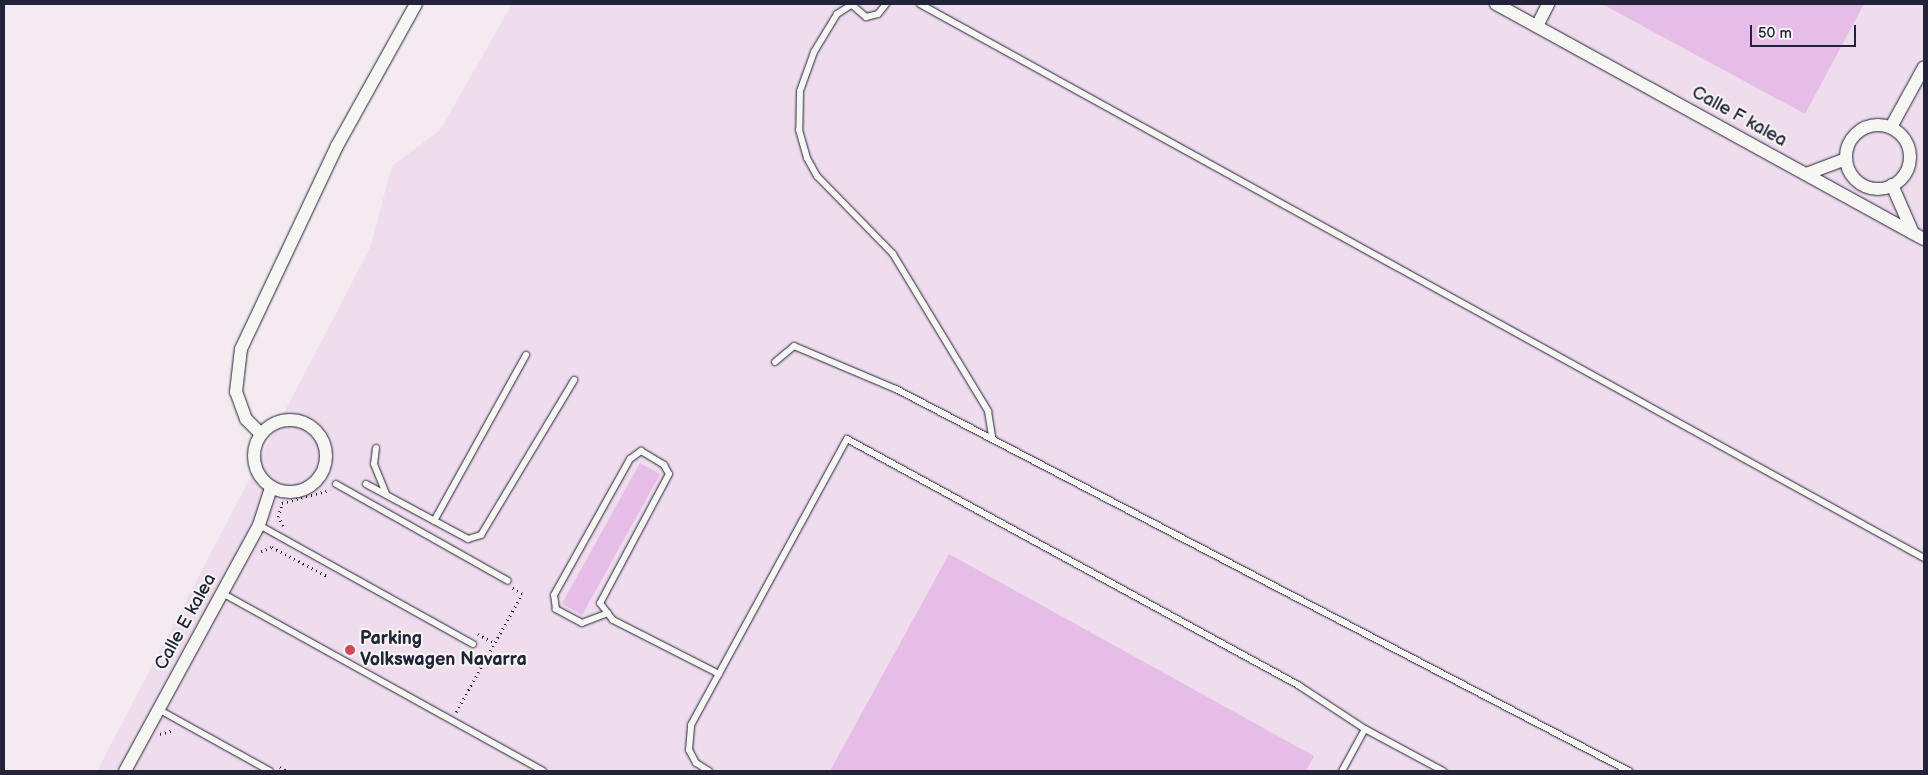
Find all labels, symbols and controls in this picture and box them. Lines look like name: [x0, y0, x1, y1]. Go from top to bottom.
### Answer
scale bar: [1753, 15, 1859, 47]
text: 50 m: [1758, 24, 1792, 43]
street label: Calle F kalea: [1688, 82, 1790, 152]
street label: Calle E kalea: [151, 570, 221, 674]
place label: Parking Volkswagen Navarra: [360, 629, 527, 672]
marker: Parking Volkswagen Navarra: [344, 644, 356, 656]

